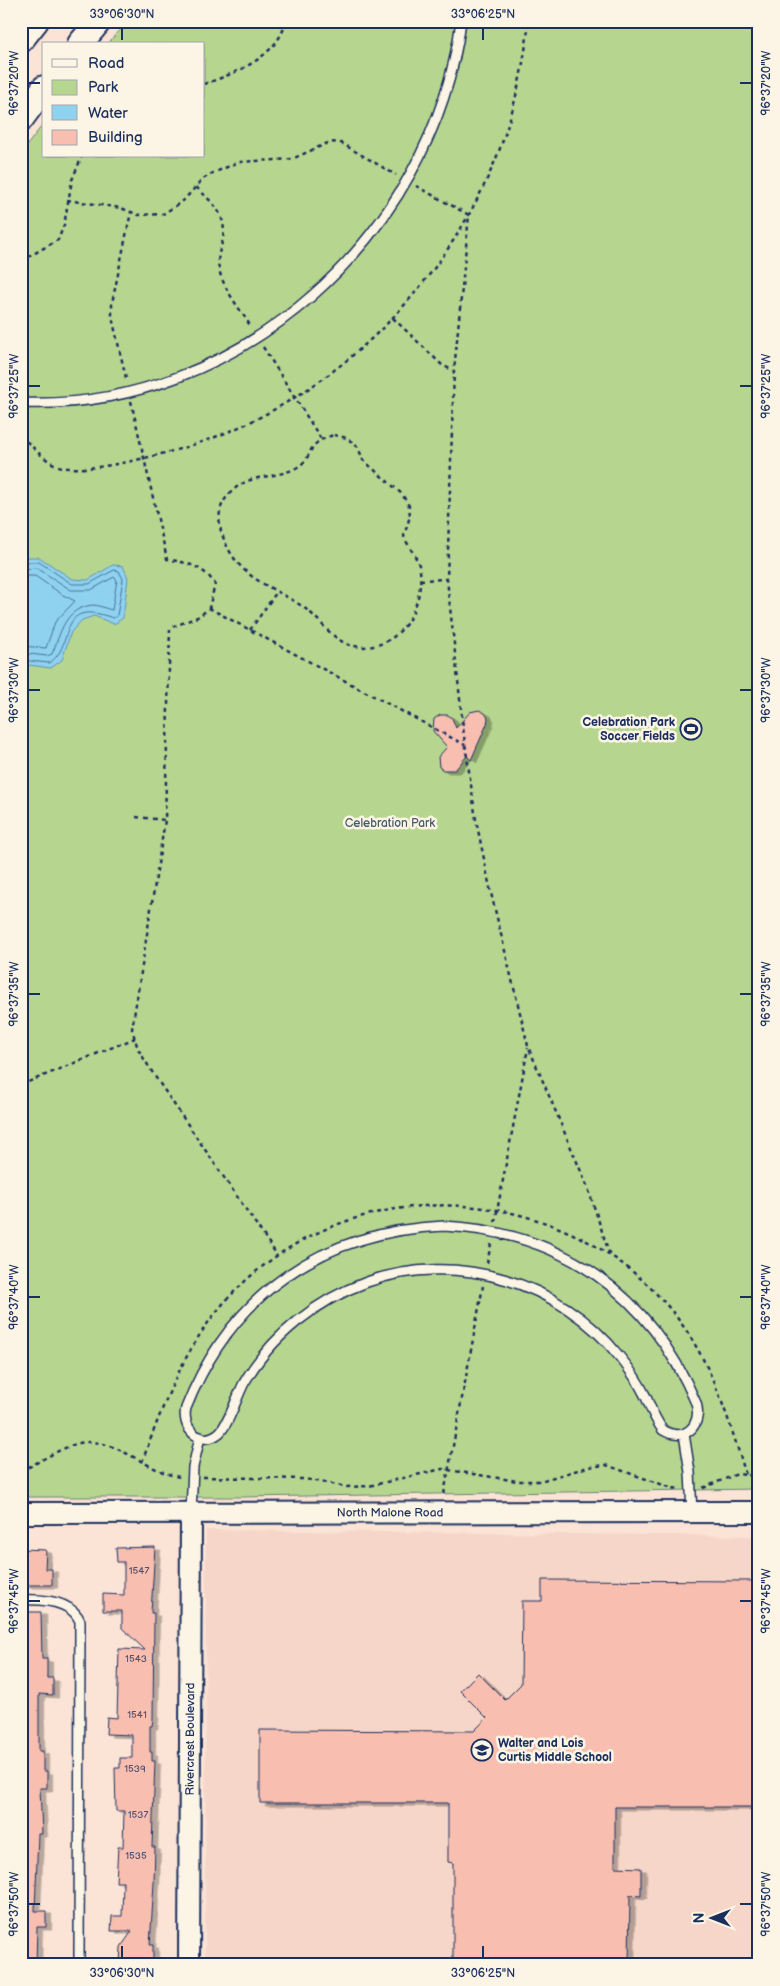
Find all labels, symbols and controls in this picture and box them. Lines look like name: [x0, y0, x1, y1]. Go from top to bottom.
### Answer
text: 33°06'30"N: [89, 7, 155, 22]
text: 33°06'25"N: [451, 7, 515, 22]
legend: [42, 42, 205, 158]
text: 96°37'20"W: [7, 50, 22, 116]
text: 96°37'20"W: [759, 50, 774, 116]
text: Road: [88, 54, 124, 73]
text: Park: [88, 78, 119, 97]
text: Water: [88, 104, 128, 123]
text: Building: [88, 128, 143, 147]
text: 96°37'25"W: [7, 353, 22, 418]
text: 96°37'25"W: [759, 353, 774, 418]
text: 96°37'30"W: [7, 657, 22, 723]
text: 96°37'30"W: [759, 657, 774, 723]
place label: Celebration Park Soccer Fields: [583, 715, 676, 744]
sports icon: Celebration Park Soccer Fields: [679, 717, 703, 741]
park label: Celebration Park: [345, 816, 435, 831]
text: 96°37'35"W: [7, 961, 22, 1027]
text: 96°37'35"W: [759, 961, 774, 1027]
text: 96°37'40"W: [7, 1264, 22, 1330]
text: 96°37'40"W: [759, 1264, 774, 1330]
street label: North Malone Road: [337, 1505, 443, 1520]
house number: 1547: [129, 1565, 149, 1577]
text: 96°37'45"W: [7, 1568, 22, 1634]
text: 96°37'45"W: [759, 1568, 774, 1634]
house number: 1543: [125, 1653, 147, 1665]
street label: Rivercrest Boulevard: [182, 1682, 198, 1796]
house number: 1541: [127, 1709, 147, 1721]
place label: Walter and Lois Curtis Middle School: [498, 1736, 612, 1765]
school or university icon: Walter and Lois Curtis Middle School: [470, 1738, 494, 1762]
house number: 1539: [124, 1763, 146, 1775]
house number: 1537: [128, 1809, 148, 1821]
house number: 1535: [125, 1850, 147, 1862]
text: 96°37'50"W: [7, 1872, 22, 1936]
text: 96°37'50"W: [759, 1872, 774, 1936]
north arrow: [688, 1894, 738, 1944]
text: N: [691, 1913, 708, 1923]
text: 33°06'30"N: [89, 1966, 155, 1981]
text: 33°06'25"N: [451, 1966, 515, 1981]

